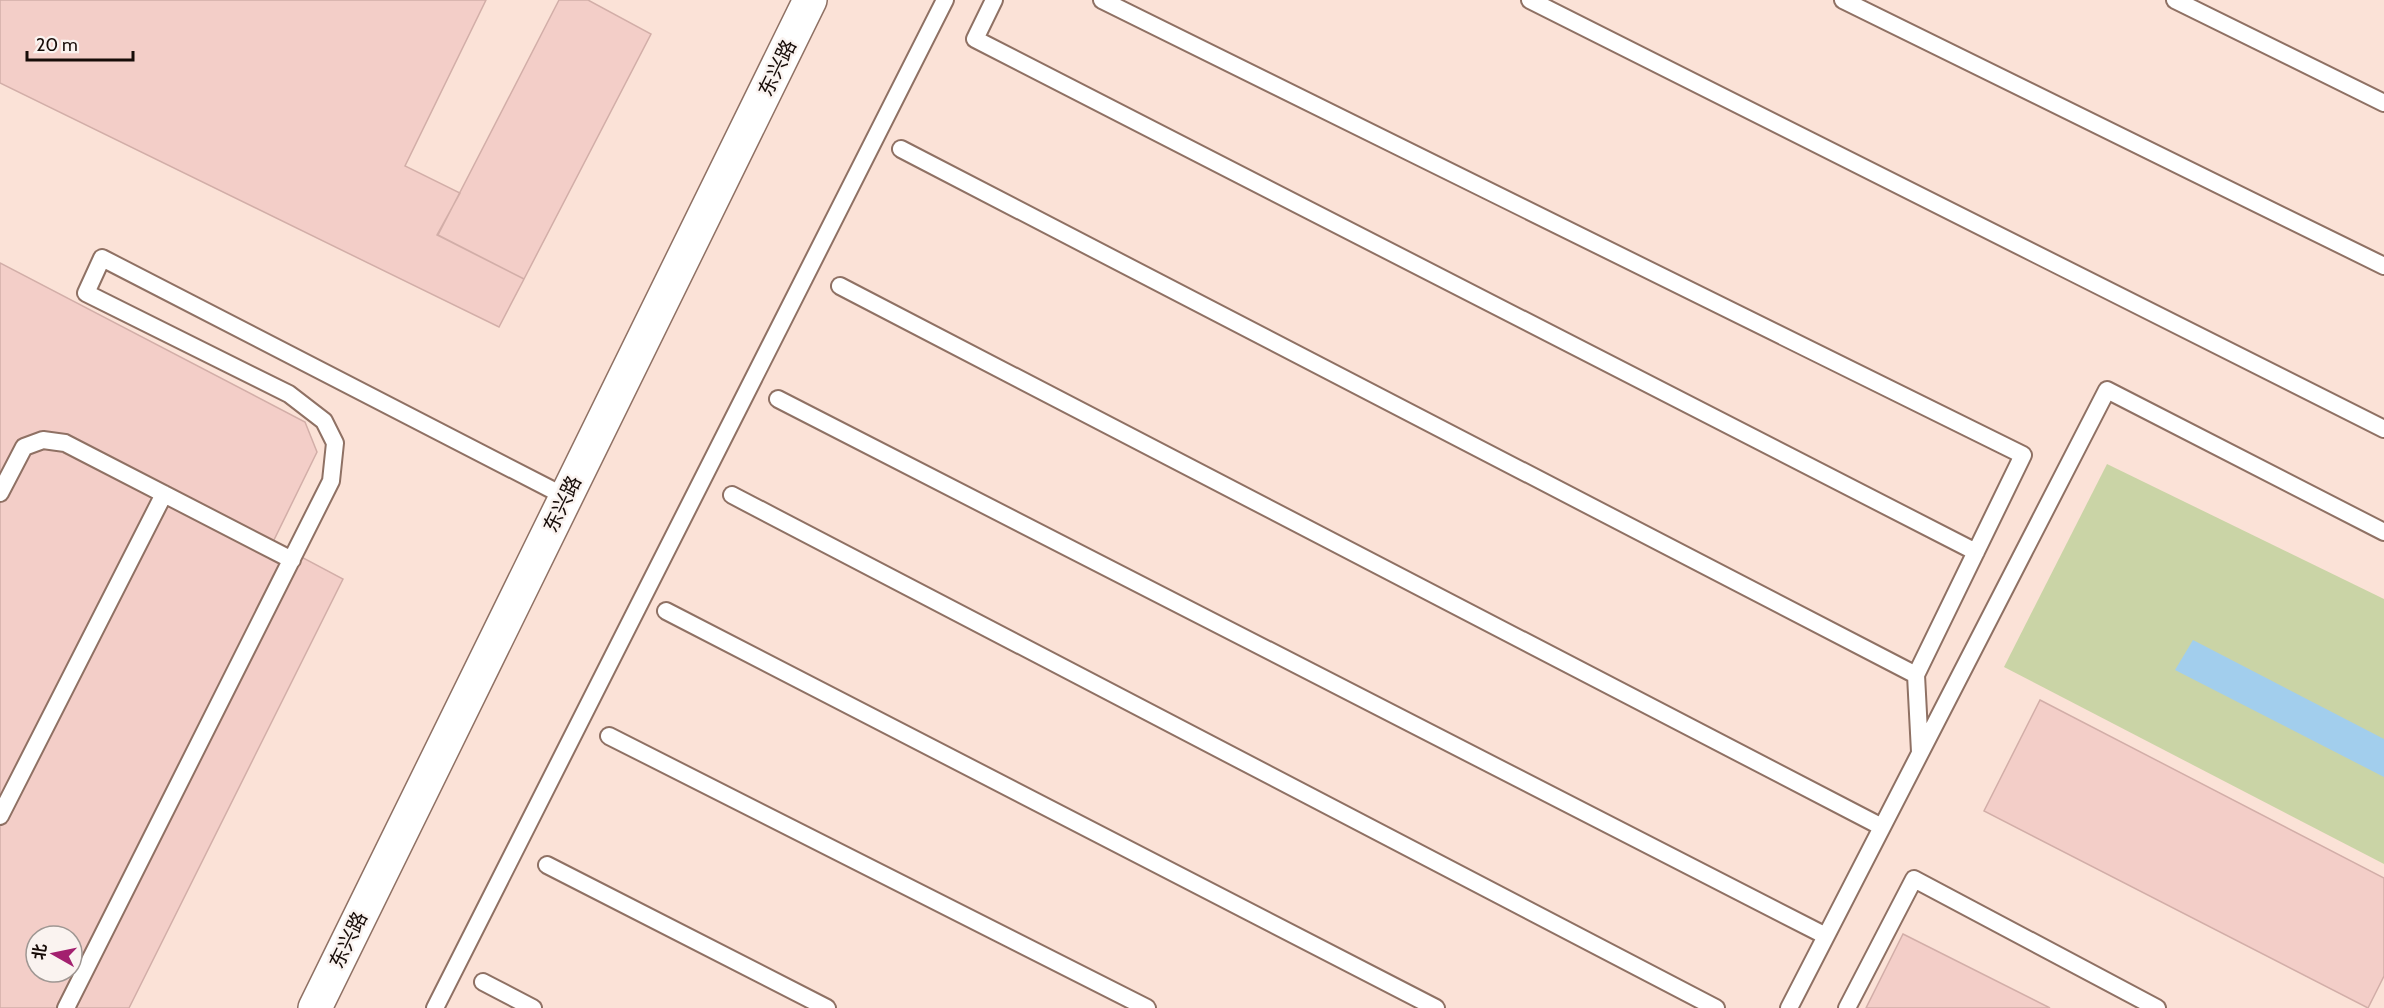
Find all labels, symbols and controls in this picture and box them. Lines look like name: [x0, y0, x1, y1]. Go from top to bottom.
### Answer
scale bar: [27, 24, 134, 62]
text: 20 m: [36, 34, 78, 56]
street label: 东兴路: [753, 36, 801, 100]
street label: 东兴路: [538, 472, 586, 536]
street label: 东兴路: [324, 908, 372, 972]
north arrow: [24, 924, 84, 984]
text: 北: [29, 942, 50, 961]

